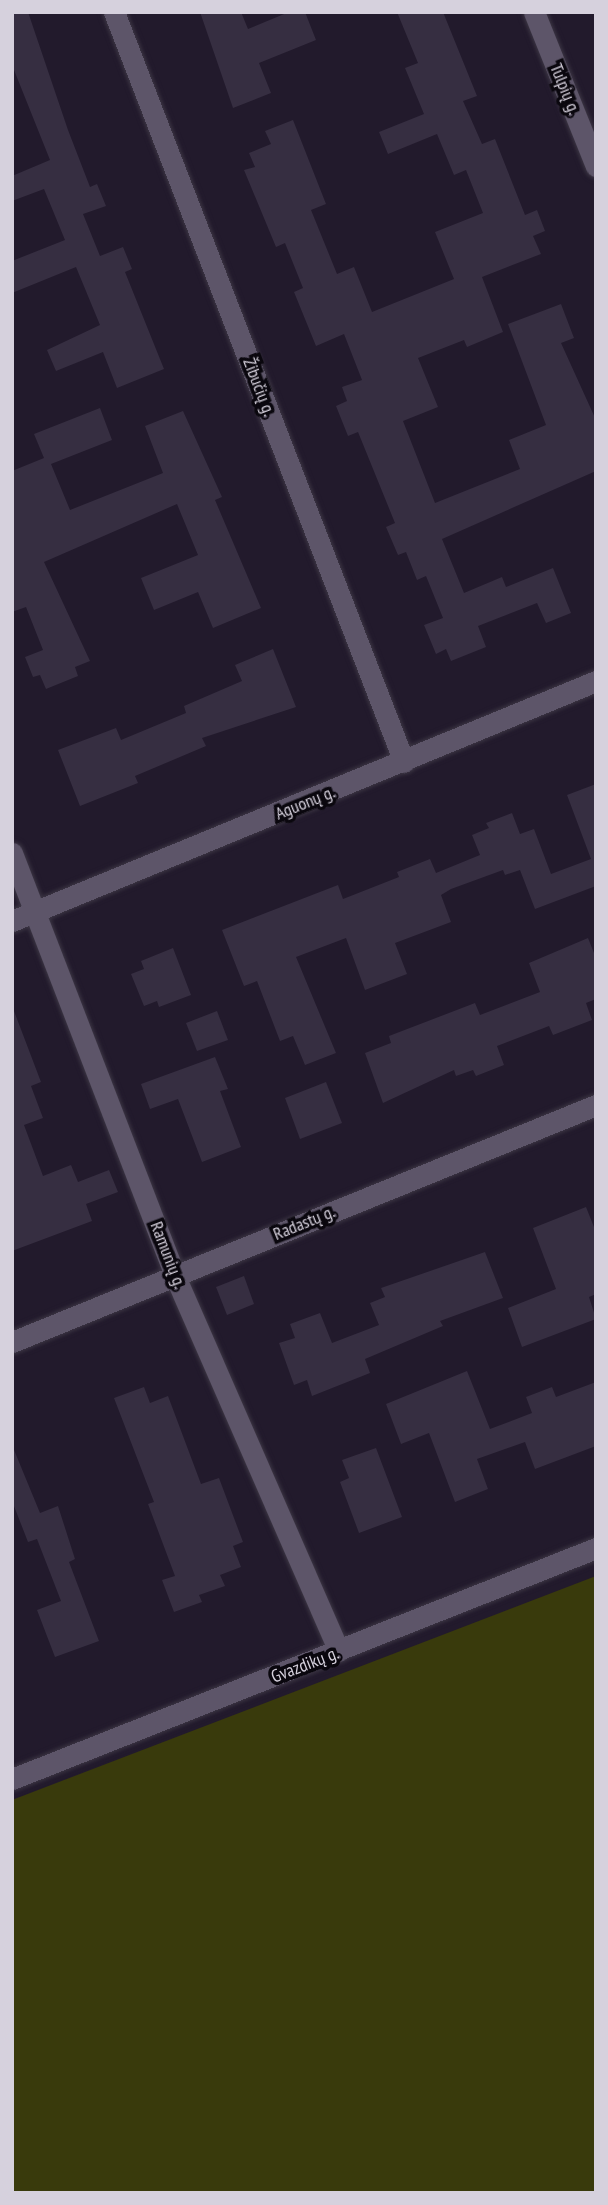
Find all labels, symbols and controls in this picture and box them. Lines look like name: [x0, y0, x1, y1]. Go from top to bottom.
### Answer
street label: Tulpių g.: [545, 60, 585, 118]
street label: Žibučių g.: [238, 355, 280, 419]
street label: Aguonų g.: [272, 781, 338, 825]
street label: Radastų g.: [270, 1201, 338, 1245]
street label: Ramunių g.: [145, 1219, 191, 1291]
street label: Gvazdikų g.: [268, 1642, 342, 1688]

